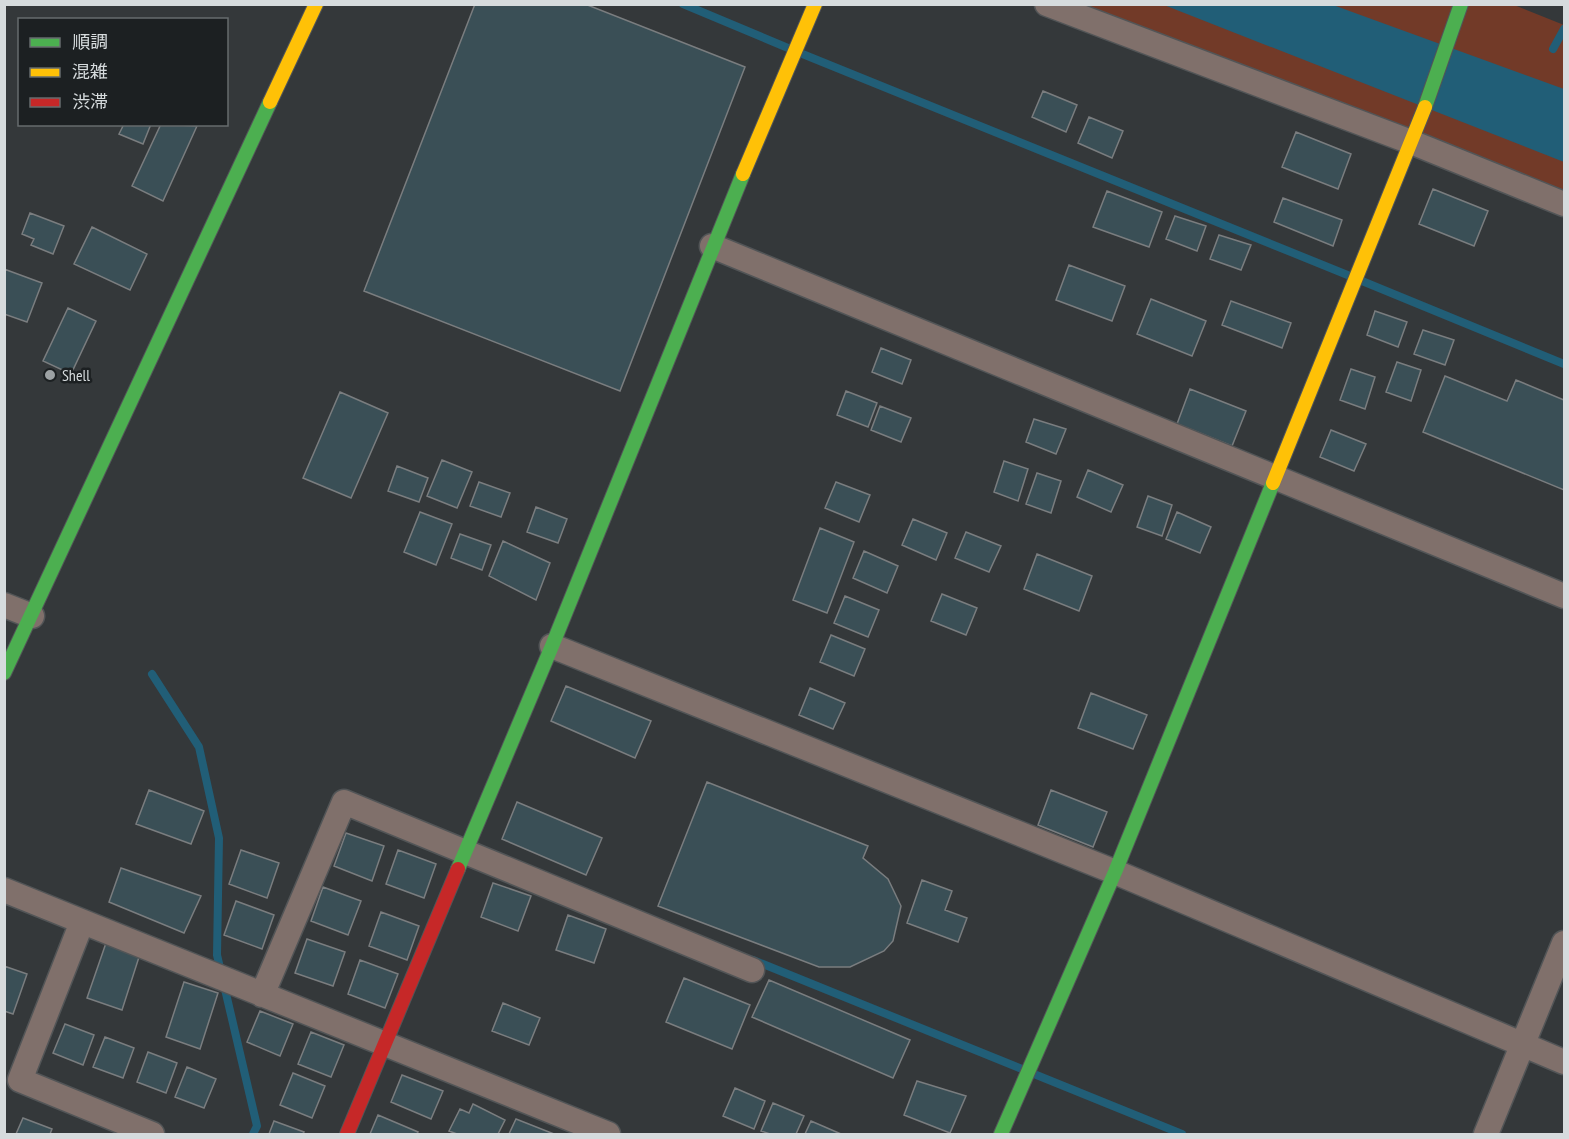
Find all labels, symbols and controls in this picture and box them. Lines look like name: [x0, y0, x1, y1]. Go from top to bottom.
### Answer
legend: [18, 18, 228, 126]
text: 順調: [72, 30, 108, 53]
text: 混雑: [72, 60, 108, 83]
text: 渋滞: [72, 90, 108, 113]
place label: Shell: [62, 365, 90, 385]
marker: Shell: [43, 368, 57, 382]

